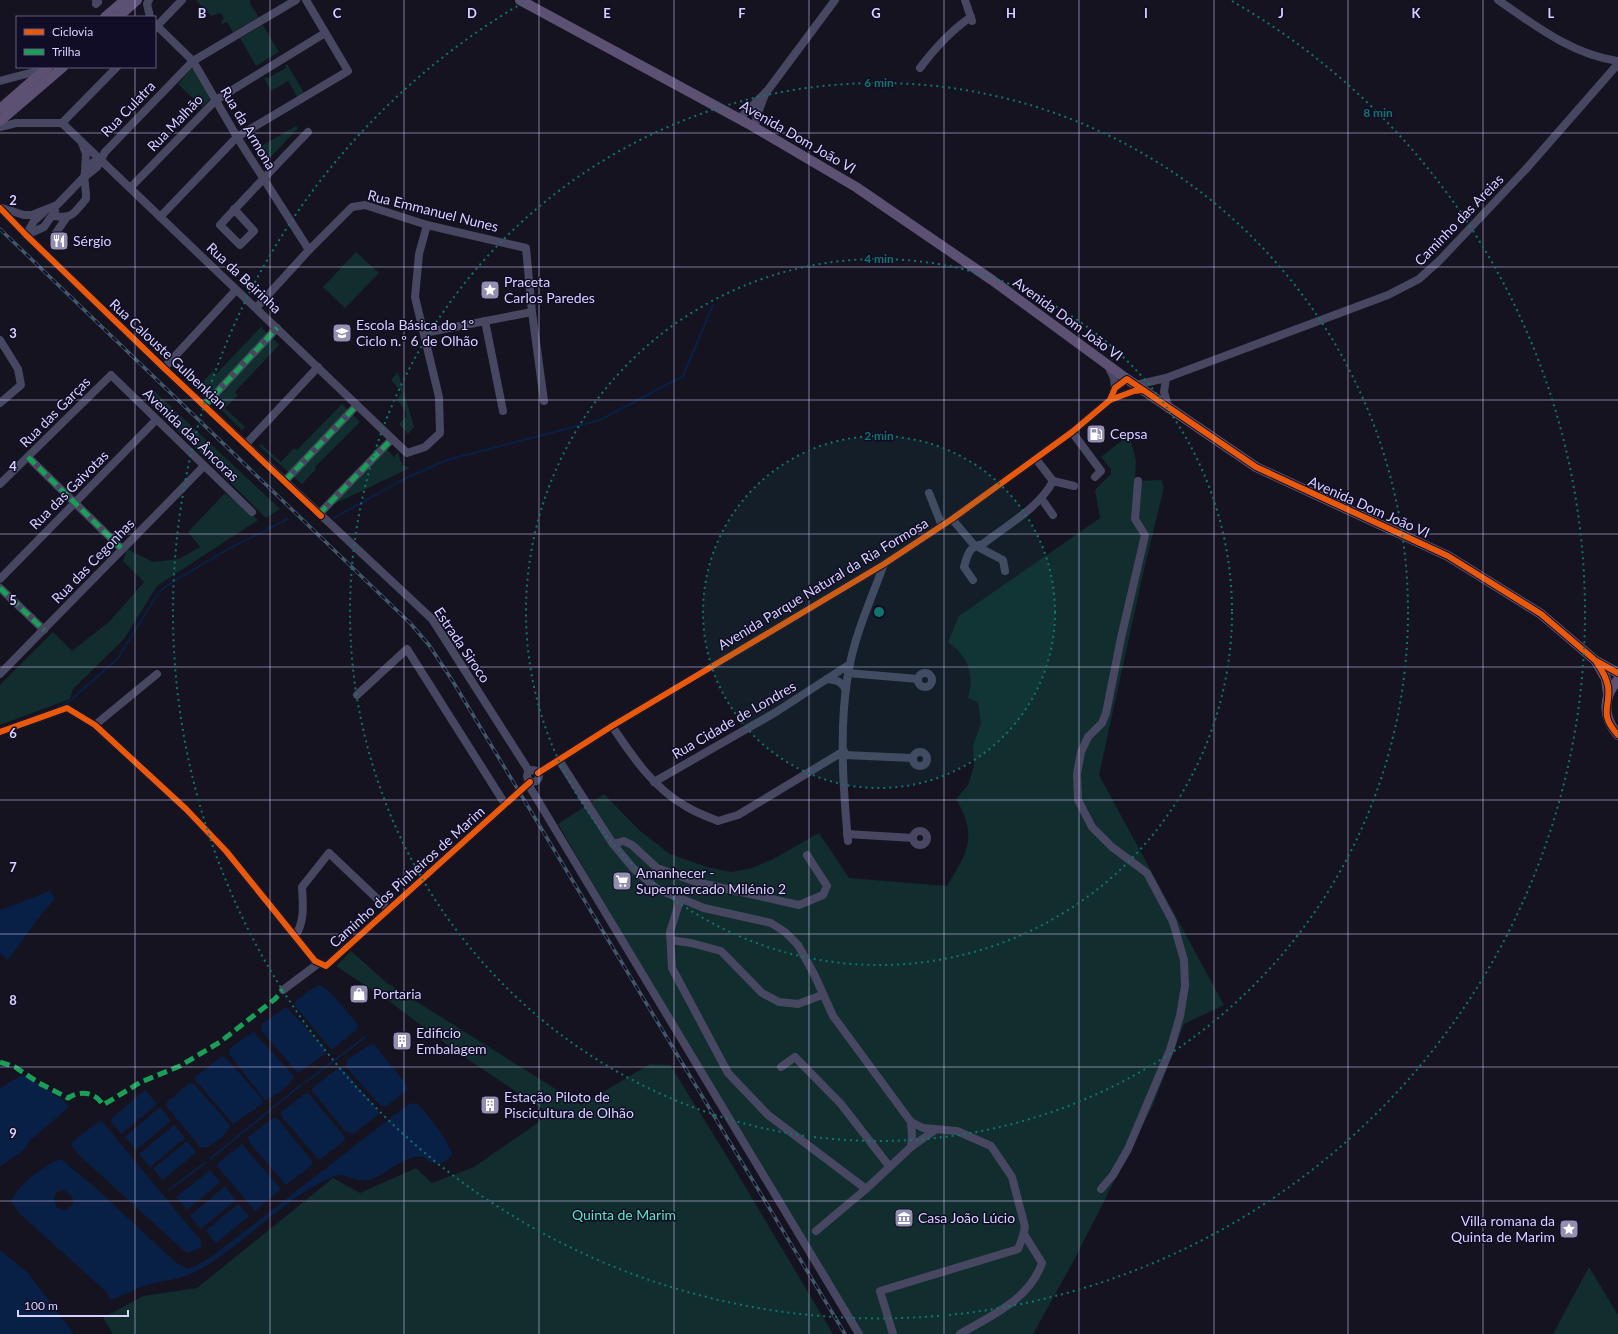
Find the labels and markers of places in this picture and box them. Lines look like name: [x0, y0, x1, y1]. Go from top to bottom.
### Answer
restaurant icon: Sérgio: [48, 230, 70, 252]
place label: Sérgio: [73, 232, 112, 249]
place label: Praceta Carlos Paredes: [504, 273, 595, 306]
place icon: Praceta Carlos Paredes: [479, 279, 501, 301]
place label: Escola Básica do 1º Ciclo n.º 6 de Olhão: [356, 316, 478, 349]
school or university icon: Escola Básica do 1º Ciclo n.º 6 de Olhão: [331, 322, 353, 344]
fuel station icon: Cepsa: [1085, 423, 1107, 445]
place label: Cepsa: [1110, 425, 1148, 442]
centre of rings: [872, 605, 886, 619]
place label: Amanhecer - Supermercado Milénio 2: [636, 864, 786, 897]
supermarket icon: Amanhecer - Supermercado Milénio 2: [611, 870, 633, 892]
shop icon: Portaria: [348, 983, 370, 1005]
place label: Portaria: [373, 985, 422, 1002]
place label: Edificio Embalagem: [416, 1024, 487, 1057]
building icon: Edificio Embalagem: [391, 1030, 413, 1052]
place label: Estação Piloto de Piscicultura de Olhão: [504, 1088, 634, 1121]
building icon: Estação Piloto de Piscicultura de Olhão: [479, 1094, 501, 1116]
museum icon: Casa João Lúcio: [893, 1207, 915, 1229]
place label: Casa João Lúcio: [918, 1209, 1015, 1226]
place label: Villa romana da Quinta de Marim: [1451, 1212, 1555, 1245]
place icon: Villa romana da Quinta de Marim: [1558, 1218, 1580, 1240]

